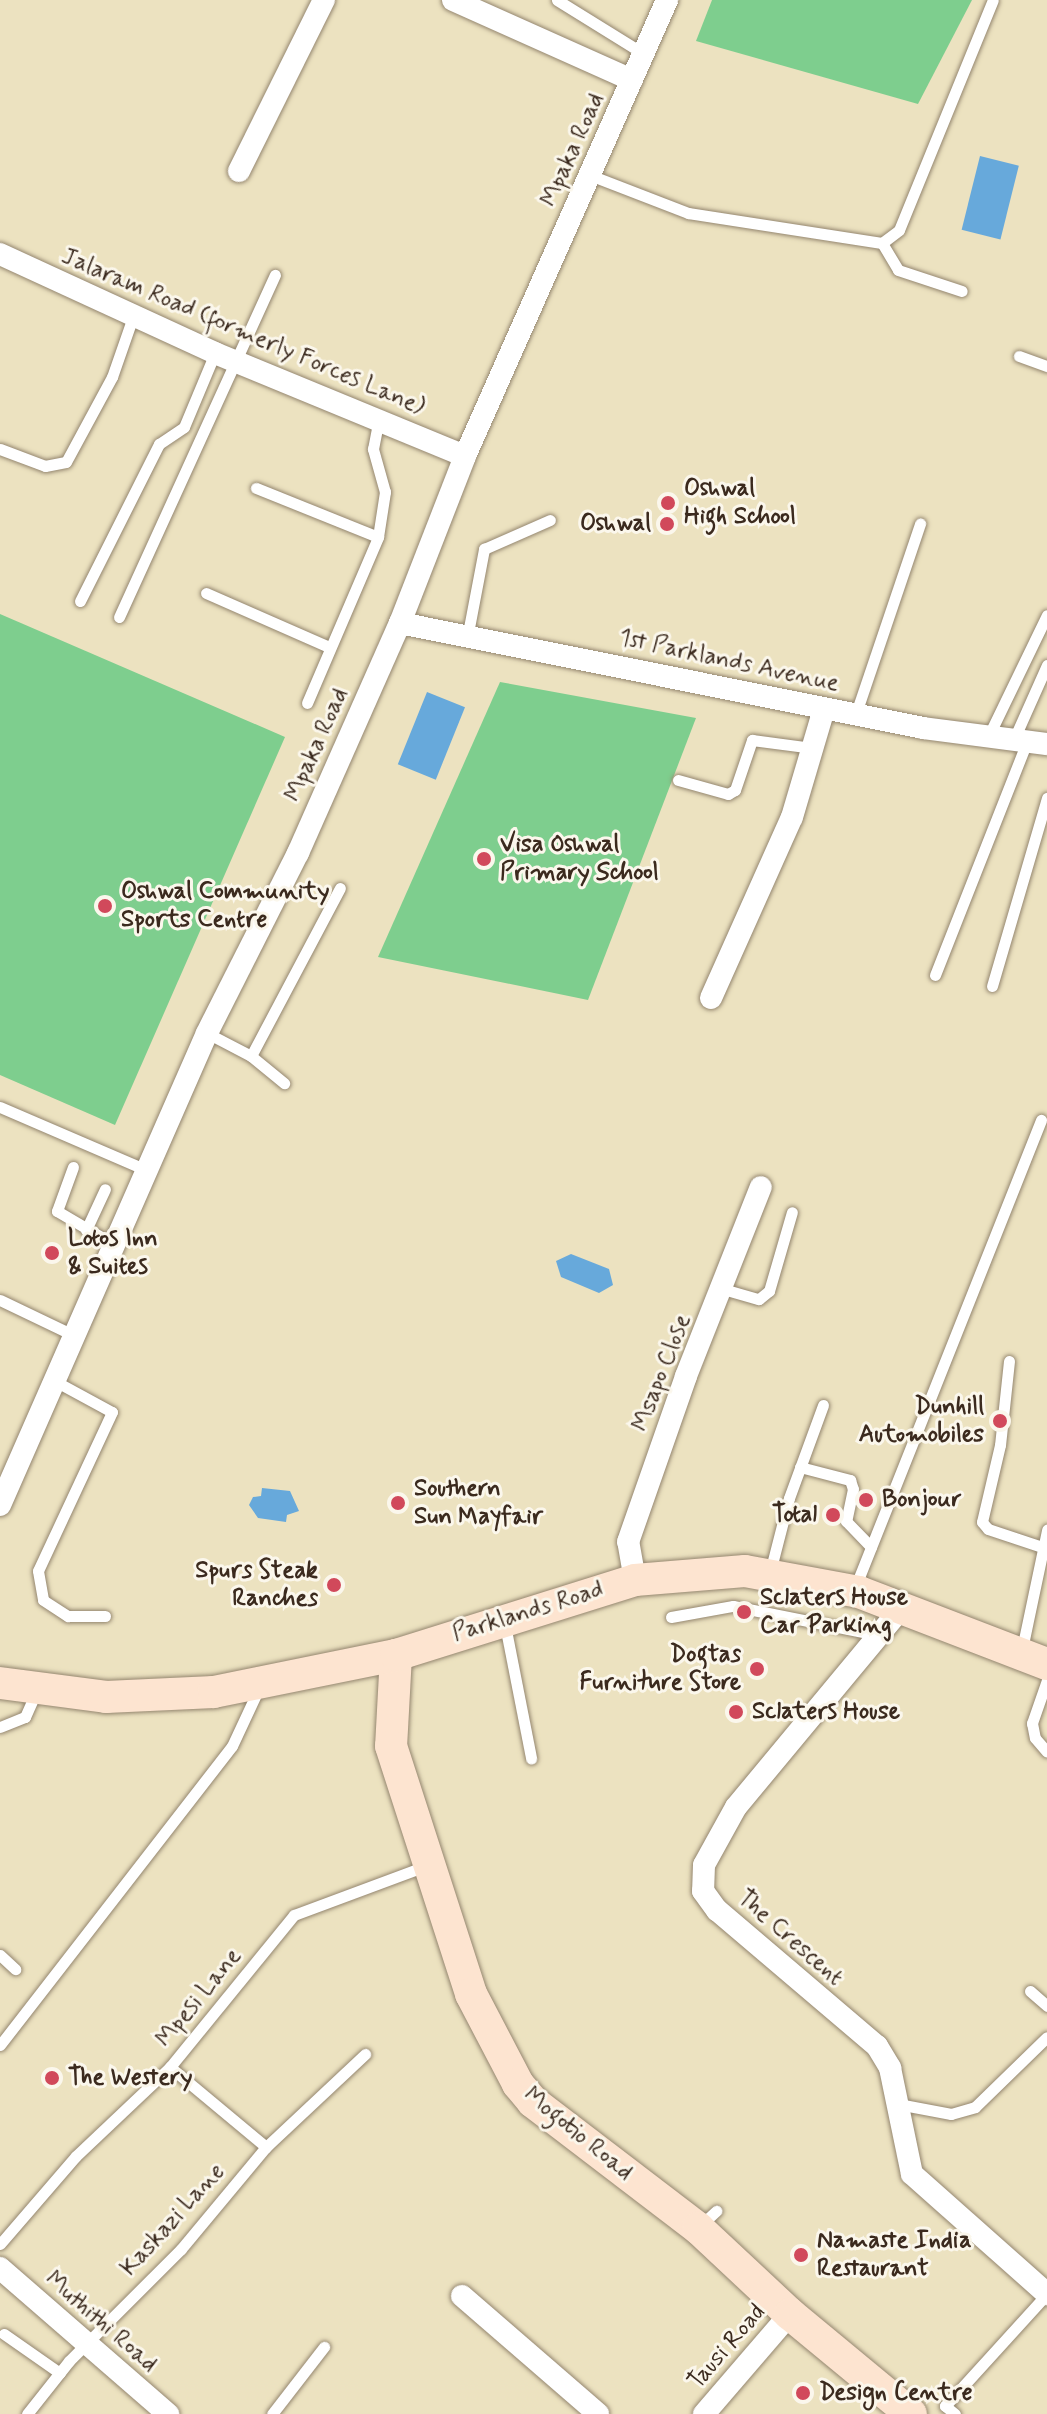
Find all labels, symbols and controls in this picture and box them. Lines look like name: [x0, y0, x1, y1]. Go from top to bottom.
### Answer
street label: Mpaka Road: [535, 88, 611, 212]
street label: Jalaram Road (formerly Forces Lane): [59, 243, 427, 421]
place label: Oshwal High School: [684, 475, 796, 531]
marker: Oshwal High School: [659, 494, 677, 512]
place label: Oshwal: [580, 510, 651, 538]
marker: Oshwal: [658, 515, 676, 533]
street label: 1st Parklands Avenue: [620, 624, 838, 698]
street label: Mpaka Road: [279, 683, 355, 807]
place label: Visa Oshwal Primary School: [500, 831, 658, 887]
marker: Visa Oshwal Primary School: [475, 850, 493, 868]
place label: Oshwal Community Sports Centre: [121, 878, 321, 934]
marker: Oshwal Community Sports Centre: [96, 897, 114, 915]
place label: Lotos Inn & Suites: [68, 1225, 163, 1281]
marker: Lotos Inn & Suites: [43, 1244, 61, 1262]
street label: Msapo Close: [626, 1310, 698, 1436]
place label: Dunhill Automobiles: [859, 1393, 984, 1449]
marker: Dunhill Automobiles: [991, 1412, 1009, 1430]
place label: Southern Sun Mayfair: [414, 1475, 541, 1531]
place label: Bonjour: [882, 1486, 962, 1514]
marker: Bonjour: [857, 1491, 875, 1509]
marker: Southern Sun Mayfair: [389, 1494, 407, 1512]
place label: Total: [772, 1501, 817, 1529]
marker: Total: [824, 1506, 842, 1524]
place label: Spurs Steak Ranches: [197, 1557, 318, 1613]
street label: Parklands Road: [449, 1575, 607, 1649]
marker: Spurs Steak Ranches: [325, 1576, 343, 1594]
place label: Sclaters House Car Parking: [760, 1584, 908, 1640]
marker: Sclaters House Car Parking: [735, 1603, 753, 1621]
place label: Dogtas Furniture Store: [578, 1641, 741, 1697]
marker: Dogtas Furniture Store: [748, 1660, 766, 1678]
place label: Sclaters House: [752, 1698, 900, 1726]
marker: Sclaters House: [727, 1703, 745, 1721]
street label: The Crescent: [730, 1883, 850, 1993]
street label: Mpesi Lane: [151, 1944, 247, 2052]
place label: The Westery: [68, 2064, 194, 2092]
marker: The Westery: [43, 2069, 61, 2087]
street label: Mogotio Road: [518, 2082, 638, 2186]
street label: Kaskazi Lane: [116, 2159, 230, 2281]
place label: Namaste India Restaurant: [817, 2227, 972, 2283]
marker: Namaste India Restaurant: [792, 2246, 810, 2264]
street label: Muthithi Road: [40, 2266, 162, 2378]
street label: Tausi Road: [683, 2299, 771, 2395]
place label: Design Centre: [819, 2379, 968, 2407]
marker: Design Centre: [794, 2384, 812, 2402]

